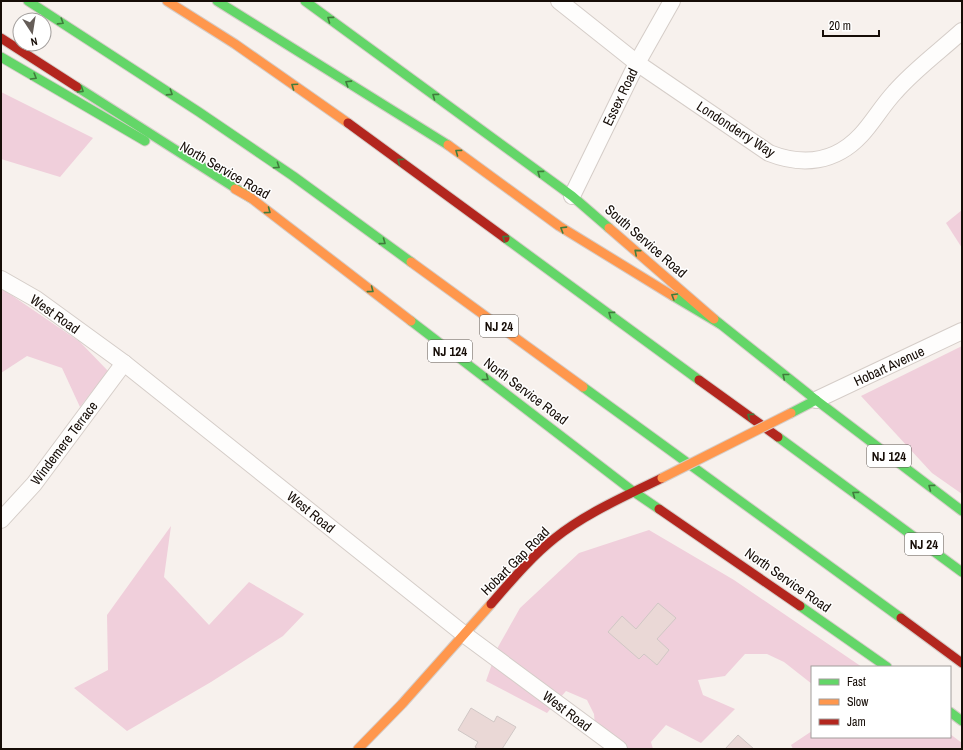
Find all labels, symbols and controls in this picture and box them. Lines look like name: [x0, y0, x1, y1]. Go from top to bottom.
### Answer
north arrow: [12, 12, 52, 52]
scale bar: [823, 12, 879, 38]
one-way arrow: [327, 16, 334, 24]
one-way arrow: [57, 17, 64, 25]
text: 20 m: [829, 18, 851, 34]
text: N: [29, 34, 39, 49]
street label: Essex Road: [598, 65, 642, 129]
one-way arrow: [30, 72, 37, 79]
one-way arrow: [345, 80, 352, 88]
one-way arrow: [291, 83, 298, 91]
one-way arrow: [77, 85, 84, 92]
one-way arrow: [166, 88, 173, 96]
one-way arrow: [432, 93, 439, 101]
street label: Londonderry Way: [693, 97, 779, 161]
street label: North Service Road: [177, 137, 273, 203]
one-way arrow: [455, 149, 462, 157]
one-way arrow: [397, 159, 404, 166]
one-way arrow: [273, 161, 280, 168]
one-way arrow: [537, 170, 544, 177]
street label: South Service Road: [601, 201, 691, 281]
one-way arrow: [264, 207, 271, 214]
one-way arrow: [560, 226, 567, 233]
one-way arrow: [503, 236, 510, 243]
one-way arrow: [378, 237, 385, 244]
one-way arrow: [634, 250, 642, 257]
one-way arrow: [367, 286, 374, 293]
street label: West Road: [27, 290, 83, 338]
one-way arrow: [671, 293, 678, 301]
one-way arrow: [608, 312, 615, 319]
road number: NJ 24: [480, 315, 518, 337]
road number: NJ 124: [428, 340, 472, 362]
street label: Hobart Avenue: [851, 342, 927, 390]
street label: North Service Road: [480, 353, 572, 429]
one-way arrow: [481, 373, 488, 380]
one-way arrow: [783, 374, 790, 381]
street label: Windemere Terrace: [27, 397, 101, 489]
one-way arrow: [747, 414, 754, 421]
road number: NJ 124: [867, 445, 911, 467]
one-way arrow: [928, 485, 935, 492]
street label: West Road: [283, 487, 339, 537]
one-way arrow: [852, 492, 859, 499]
street label: Hobart Gap Road: [477, 523, 553, 599]
road number: NJ 24: [905, 533, 943, 555]
street label: North Service Road: [742, 544, 834, 616]
legend: [811, 666, 951, 738]
text: Fast: [847, 674, 866, 690]
street label: West Road: [539, 687, 595, 735]
text: Slow: [847, 694, 869, 710]
text: Jam: [847, 714, 866, 730]

